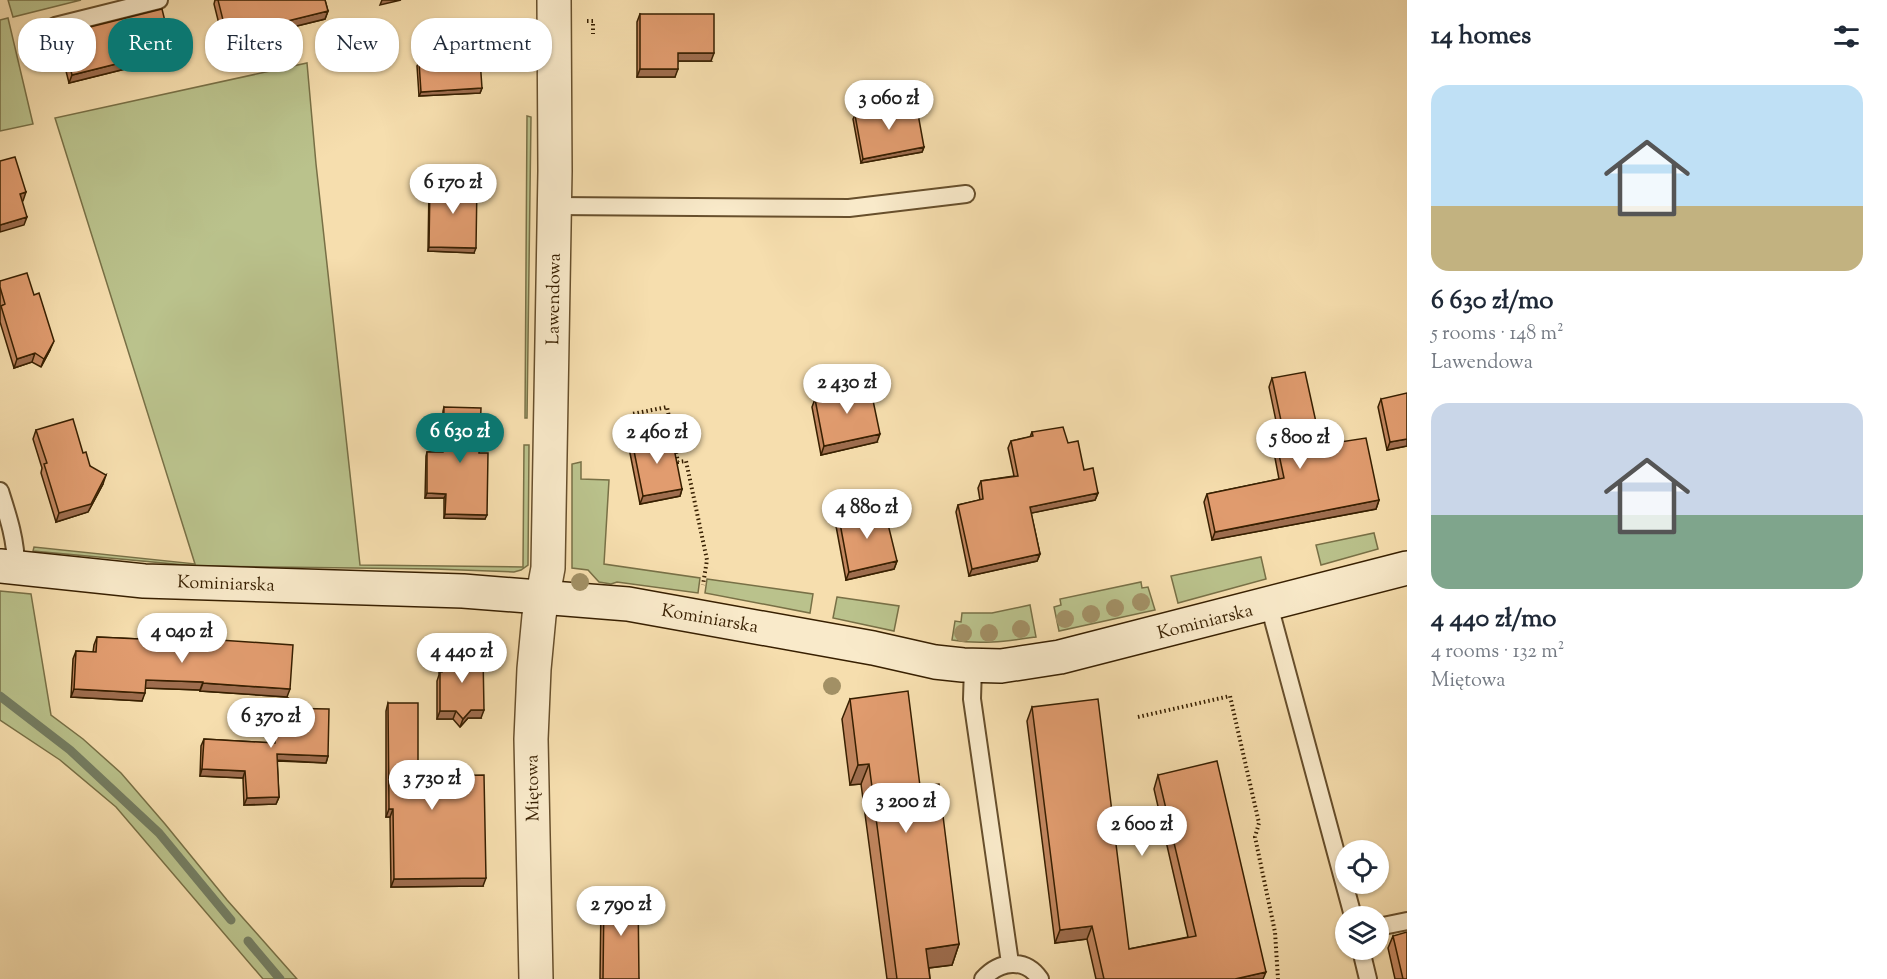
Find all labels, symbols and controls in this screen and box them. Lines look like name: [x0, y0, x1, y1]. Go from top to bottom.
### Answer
chip: Buy: [18, 18, 96, 72]
chip: Rent: [108, 18, 193, 72]
chip: Filters: [205, 18, 303, 72]
chip: New: [315, 18, 399, 72]
chip: Apartment: [411, 18, 552, 72]
text: 14 homes: [1431, 18, 1531, 55]
icon: filters: [1830, 20, 1863, 53]
pin: 3 060 zł: [827, 80, 951, 131]
text: 3 060 zł: [859, 85, 919, 114]
icon: home: [1593, 124, 1701, 232]
pin: 6 170 zł: [391, 164, 515, 215]
text: 6 170 zł: [424, 169, 482, 198]
street label: Lawendowa: [541, 253, 569, 345]
text: 6 630 zł/mo: [1431, 283, 1554, 320]
text: 5 rooms · 148 m²: [1431, 320, 1564, 349]
text: Lawendowa: [1431, 349, 1533, 378]
pin: 2 430 zł: [785, 364, 909, 415]
text: 2 430 zł: [817, 369, 877, 398]
pin: 6 630 zł: [398, 413, 522, 464]
pin: 2 460 zł: [595, 414, 719, 465]
text: 6 630 zł: [430, 418, 490, 447]
text: 2 460 zł: [626, 419, 688, 448]
pin: 5 800 zł: [1238, 419, 1362, 470]
text: 5 800 zł: [1270, 424, 1330, 453]
icon: home: [1593, 442, 1701, 550]
pin: 4 880 zł: [805, 489, 929, 540]
text: 4 880 zł: [836, 494, 898, 523]
street label: Kominiarska: [177, 570, 275, 600]
street label: Kominiarska: [1155, 598, 1256, 647]
street label: Kominiarska: [659, 599, 760, 641]
text: 4 440 zł/mo: [1431, 601, 1556, 638]
pin: 4 040 zł: [120, 613, 244, 664]
text: 4 040 zł: [151, 618, 213, 647]
pin: 4 440 zł: [400, 633, 524, 684]
text: 4 440 zł: [431, 638, 493, 667]
text: 4 rooms · 132 m²: [1431, 638, 1564, 667]
text: Miętowa: [1431, 667, 1506, 696]
pin: 6 370 zł: [209, 698, 333, 749]
text: 6 370 zł: [241, 703, 301, 732]
street label: Miętowa: [520, 754, 548, 822]
pin: 3 730 zł: [370, 760, 494, 811]
text: 3 730 zł: [403, 765, 461, 794]
pin: 3 200 zł: [844, 783, 968, 834]
text: 3 200 zł: [876, 788, 936, 817]
pin: 2 600 zł: [1080, 806, 1204, 857]
text: 2 600 zł: [1111, 811, 1173, 840]
map controls: [1335, 840, 1389, 960]
button: locate: [1335, 840, 1389, 894]
pin: 2 790 zł: [559, 886, 683, 937]
text: 2 790 zł: [591, 891, 651, 920]
button: layers: [1335, 906, 1389, 960]

